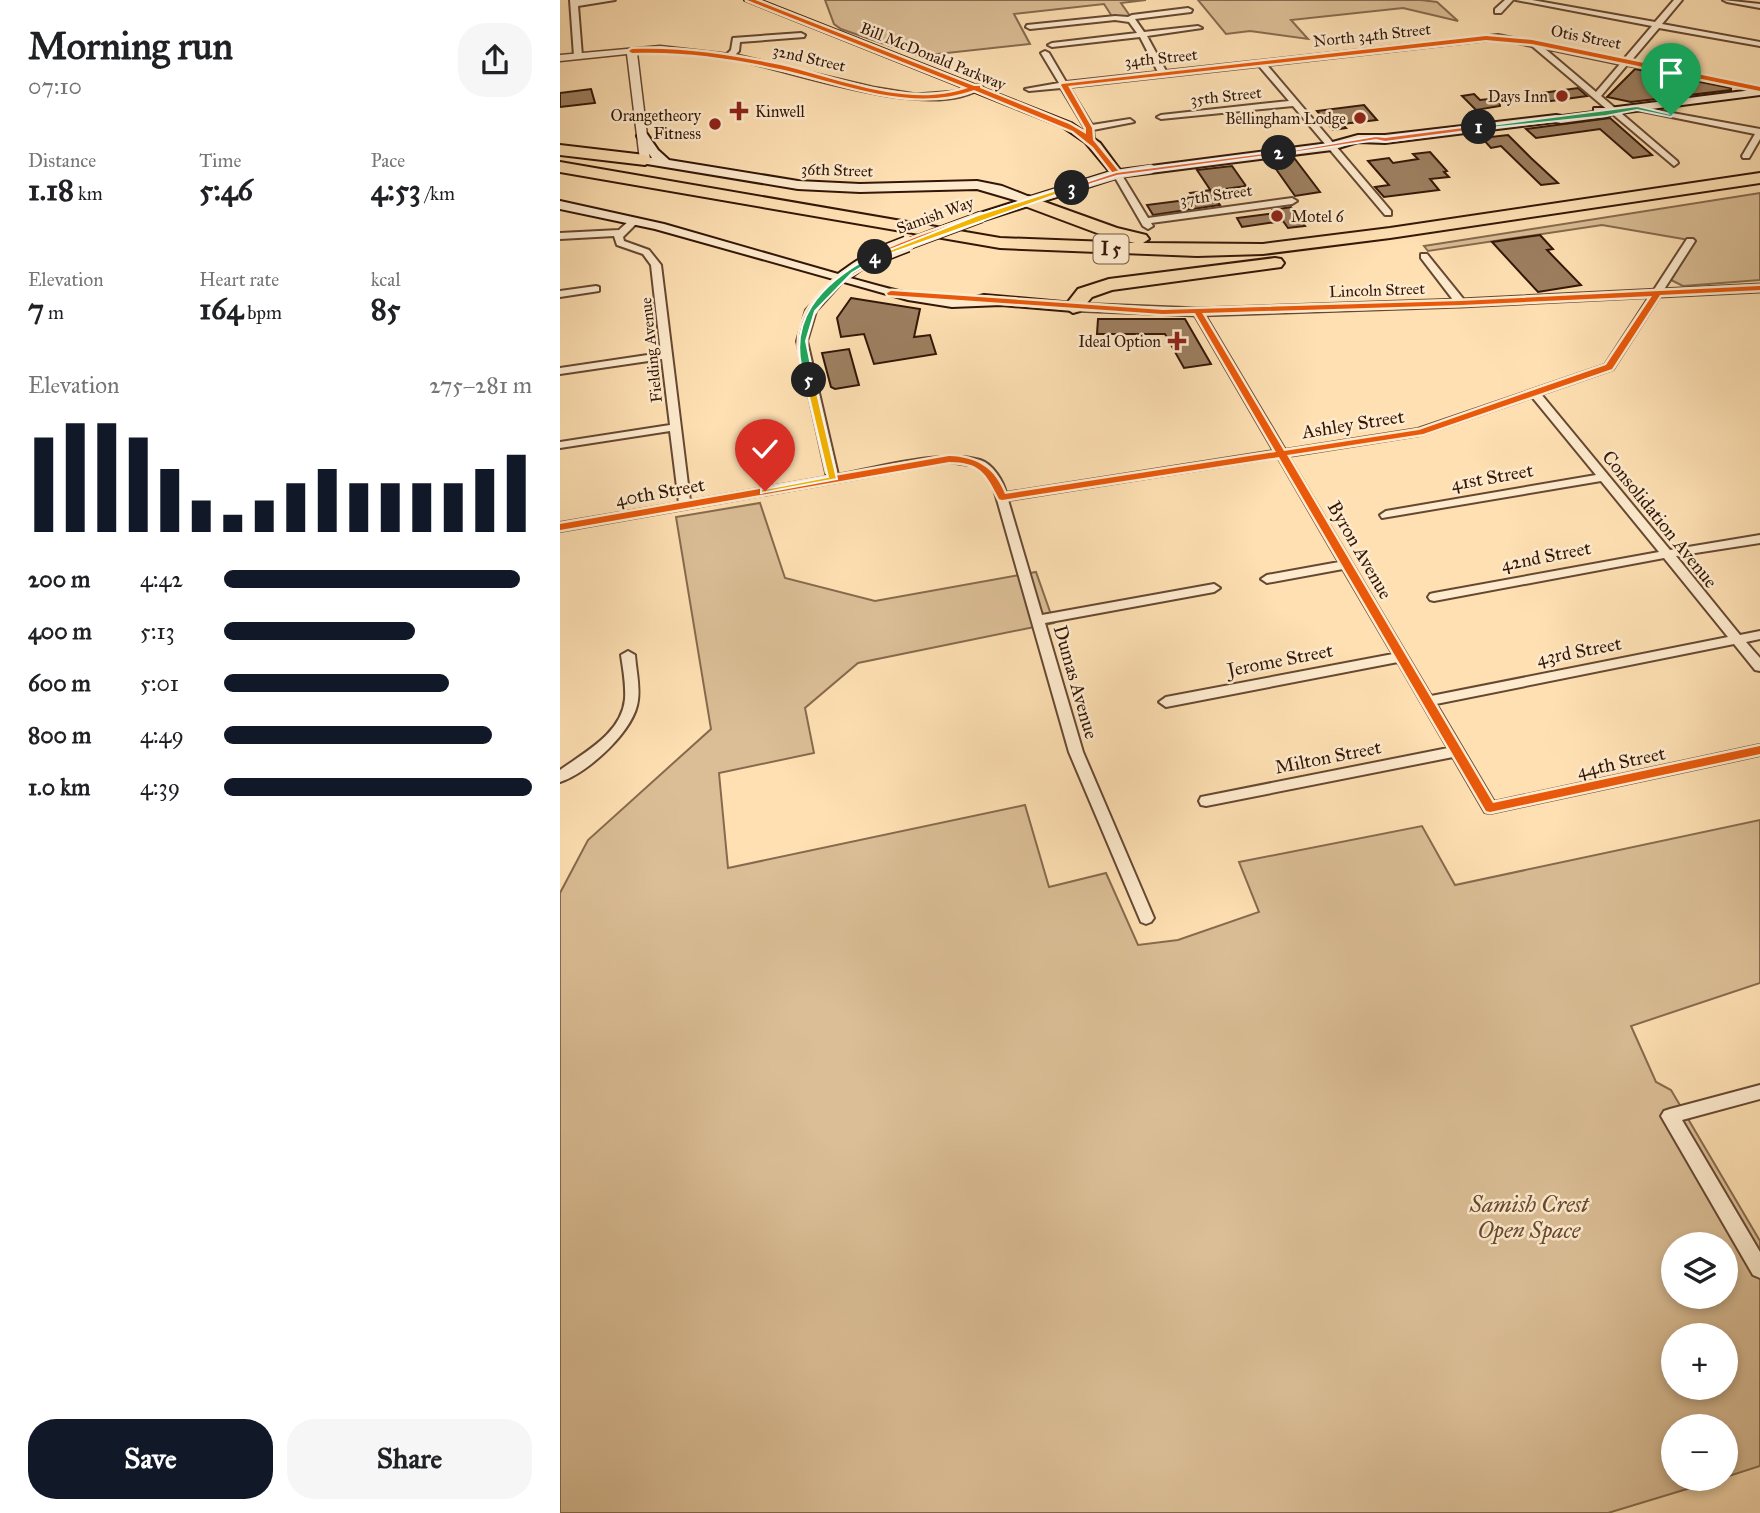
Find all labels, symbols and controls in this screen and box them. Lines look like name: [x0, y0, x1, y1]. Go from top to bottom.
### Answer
street label: Bill McDonald Parkway: [857, 18, 1009, 94]
street label: North 34th Street: [1312, 19, 1432, 51]
street label: Otis Street: [1549, 21, 1623, 53]
text: Morning run: [28, 23, 233, 69]
button: share: [458, 23, 532, 97]
street label: 32nd Street: [771, 40, 848, 76]
pin: [1641, 43, 1701, 115]
street label: 34th Street: [1124, 45, 1199, 71]
icon: arrive: [1652, 54, 1690, 92]
text: 07:10: [28, 72, 82, 100]
street label: 35th Street: [1189, 83, 1263, 109]
place label: Days Inn: [1488, 87, 1548, 106]
marker: Days Inn: [1554, 88, 1570, 104]
marker: Kinwell: [729, 101, 749, 121]
place label: Kinwell: [755, 102, 806, 121]
place label: Orangetheory Fitness: [610, 106, 701, 143]
place label: Bellingham Lodge: [1225, 109, 1346, 129]
marker: Bellingham Lodge: [1352, 110, 1368, 126]
pin: 1: [1462, 110, 1496, 144]
text: 1: [1475, 115, 1482, 138]
marker: Orangetheory Fitness: [707, 116, 723, 132]
pin: 2: [1262, 136, 1296, 170]
text: 2: [1274, 141, 1283, 164]
text: Distance: [28, 149, 96, 172]
text: Time: [199, 149, 241, 172]
text: Pace: [371, 149, 405, 172]
street label: 36th Street: [801, 159, 874, 181]
pin: 3: [1054, 170, 1090, 206]
text: 1.18: [28, 172, 74, 208]
text: 5:46: [199, 172, 253, 208]
text: 4:53: [371, 172, 421, 208]
text: 3: [1068, 176, 1075, 199]
street label: 37th Street: [1179, 180, 1254, 209]
text: km: [74, 182, 103, 205]
text: /km: [421, 182, 455, 205]
street label: Samish Way: [894, 192, 977, 238]
place label: Motel 6: [1291, 207, 1345, 226]
marker: Motel 6: [1269, 208, 1285, 224]
road number: I 5: [1094, 234, 1128, 264]
pin: 4: [858, 240, 892, 274]
text: 4: [869, 245, 880, 268]
text: Elevation: [28, 268, 103, 291]
text: Heart rate: [199, 268, 279, 291]
text: kcal: [371, 268, 401, 291]
street label: Lincoln Street: [1329, 279, 1426, 301]
text: 7: [28, 291, 44, 327]
text: 164: [199, 291, 243, 327]
text: 85: [371, 291, 401, 327]
street label: Fielding Avenue: [636, 296, 667, 404]
text: m: [44, 301, 64, 324]
text: bpm: [243, 301, 282, 324]
marker: Ideal Option: [1167, 331, 1187, 351]
place label: Ideal Option: [1078, 332, 1161, 351]
pin: 5: [792, 362, 826, 398]
text: 5: [804, 368, 813, 391]
text: Elevation: [28, 371, 119, 399]
text: 275–281 m: [429, 371, 532, 399]
street label: Ashley Street: [1299, 405, 1406, 444]
pin: [735, 419, 795, 491]
icon: check: [746, 430, 784, 468]
street label: Consolidation Avenue: [1597, 446, 1723, 592]
street label: 41st Street: [1449, 458, 1535, 496]
street label: 40th Street: [614, 473, 707, 511]
street label: Byron Avenue: [1323, 497, 1397, 603]
street label: 42nd Street: [1499, 536, 1593, 576]
text: 200 m: [28, 565, 90, 593]
text: 4:42: [140, 565, 183, 593]
text: 400 m: [28, 617, 92, 645]
text: 5:13: [140, 617, 175, 645]
street label: Dumas Avenue: [1049, 623, 1103, 742]
street label: 43rd Street: [1535, 631, 1624, 670]
street label: Jerome Street: [1223, 638, 1335, 683]
text: 600 m: [28, 669, 91, 697]
text: 5:01: [140, 669, 179, 697]
text: 800 m: [28, 721, 91, 749]
text: 4:49: [140, 721, 184, 749]
street label: Milton Street: [1273, 735, 1383, 779]
street label: 44th Street: [1575, 741, 1668, 783]
text: 1.0 km: [28, 773, 90, 801]
text: 4:39: [140, 773, 180, 801]
park label: Samish Crest Open Space: [1469, 1190, 1590, 1245]
map controls: [1661, 1232, 1738, 1491]
button: layers: [1661, 1232, 1738, 1309]
button: +: [1661, 1323, 1738, 1400]
button: −: [1661, 1414, 1738, 1491]
button: Save: [28, 1419, 273, 1499]
button: Share: [287, 1419, 532, 1499]

